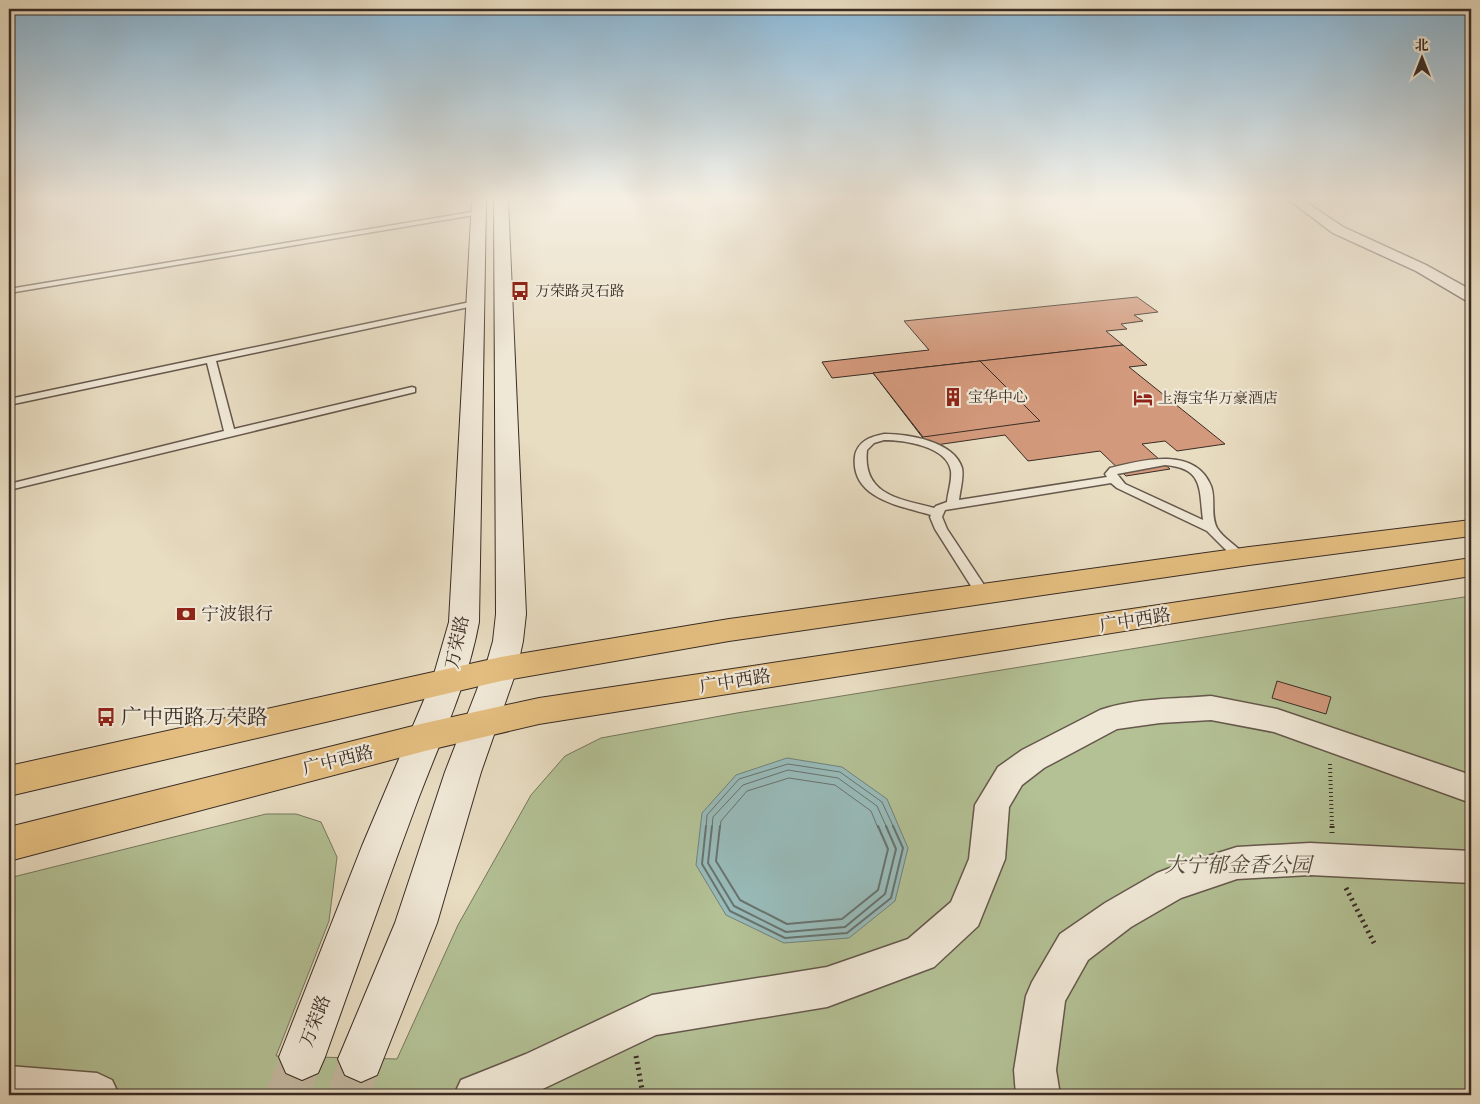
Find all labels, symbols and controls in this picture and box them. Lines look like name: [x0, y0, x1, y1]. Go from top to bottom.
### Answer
north arrow: [1398, 32, 1448, 82]
text: 北: [1415, 36, 1429, 55]
bus stop icon: 万荣路灵石路: [509, 280, 531, 302]
place label: 万荣路灵石路: [535, 281, 625, 301]
building icon: 宝华中心: [942, 386, 964, 408]
place label: 宝华中心: [968, 387, 1028, 407]
hotel icon: 上海宝华万豪酒店: [1132, 387, 1154, 409]
place label: 上海宝华万豪酒店: [1158, 388, 1278, 408]
place label: 宁波银行: [201, 602, 273, 627]
bank icon: 宁波银行: [175, 603, 197, 625]
street label: 广中西路: [1098, 603, 1173, 638]
street label: 万荣路: [440, 613, 475, 671]
street label: 广中西路: [698, 664, 773, 699]
place label: 广中西路万荣路: [121, 703, 268, 732]
bus stop icon: 广中西路万荣路: [95, 706, 117, 728]
street label: 广中西路: [300, 740, 376, 781]
park label: 大宁郁金香公园: [1165, 851, 1314, 880]
street label: 万荣路: [294, 991, 337, 1051]

